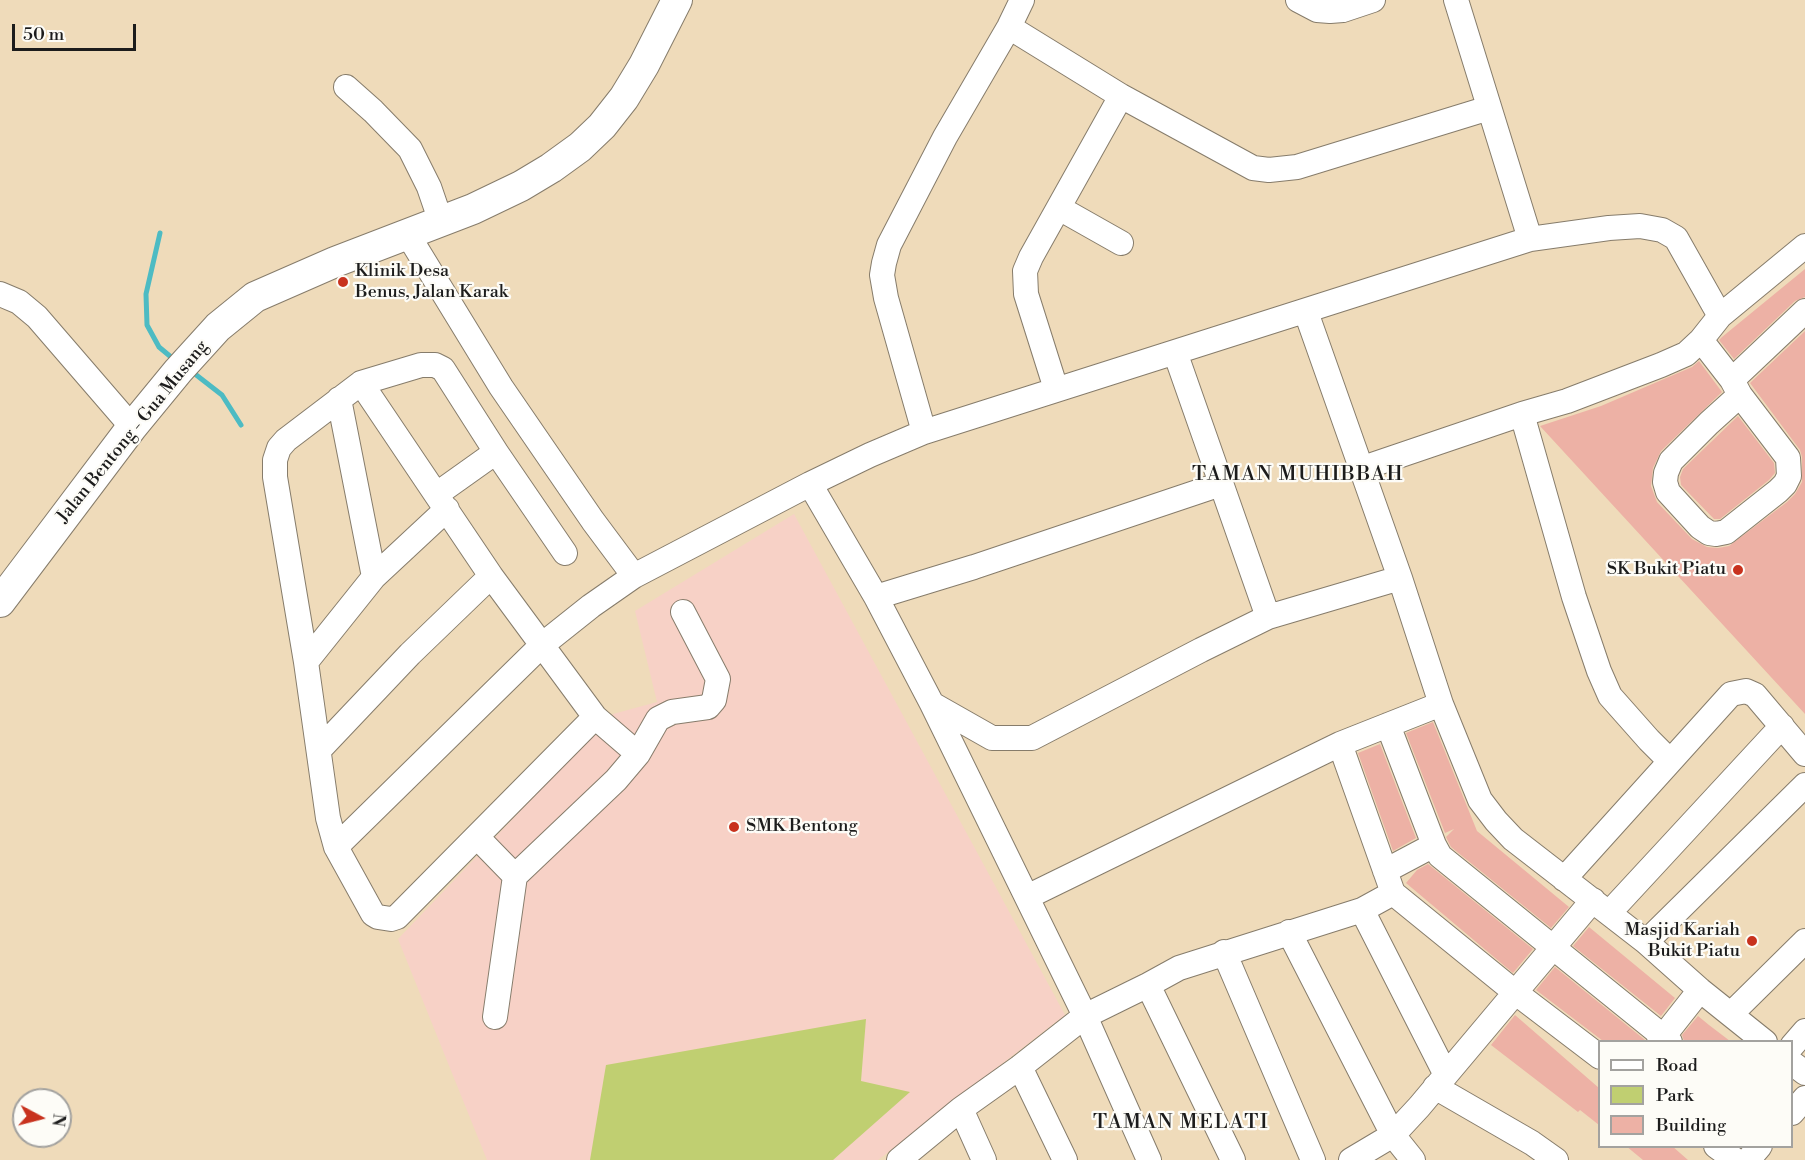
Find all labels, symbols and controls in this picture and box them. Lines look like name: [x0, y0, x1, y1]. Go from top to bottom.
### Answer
scale bar: [15, 12, 140, 50]
text: 50 m: [23, 23, 64, 46]
place label: Klinik Desa Benus, Jalan Karak: [355, 261, 508, 304]
marker: Klinik Desa Benus, Jalan Karak: [336, 275, 350, 289]
street label: Jalan Bentong - Gua Musang: [53, 336, 213, 528]
district label: TAMAN MUHIBBAH: [1192, 463, 1404, 487]
place label: SK Bukit Piatu: [1607, 559, 1726, 581]
marker: SK Bukit Piatu: [1731, 563, 1745, 577]
place label: SMK Bentong: [746, 816, 858, 838]
marker: SMK Bentong: [727, 820, 741, 834]
place label: Masjid Kariah Bukit Piatu: [1624, 920, 1740, 962]
marker: Masjid Kariah Bukit Piatu: [1745, 934, 1759, 948]
legend: [1598, 1040, 1793, 1148]
text: Road: [1656, 1054, 1698, 1077]
text: Park: [1656, 1084, 1693, 1107]
north arrow: [12, 1088, 72, 1148]
district label: TAMAN MELATI: [1093, 1111, 1269, 1135]
text: N: [47, 1112, 69, 1127]
text: Building: [1656, 1114, 1726, 1137]

